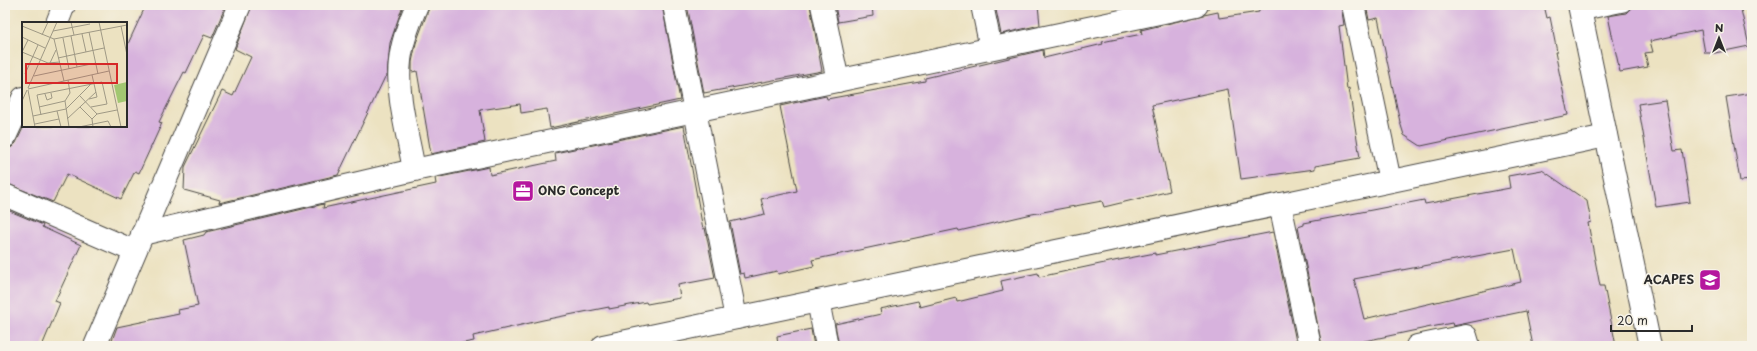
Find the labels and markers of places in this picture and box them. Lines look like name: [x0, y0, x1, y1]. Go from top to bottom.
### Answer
office icon: ONG Concept: [510, 178, 536, 204]
place label: ONG Concept: [538, 181, 619, 199]
school or university icon: ACAPES: [1697, 267, 1723, 293]
place label: ACAPES: [1643, 270, 1694, 288]

